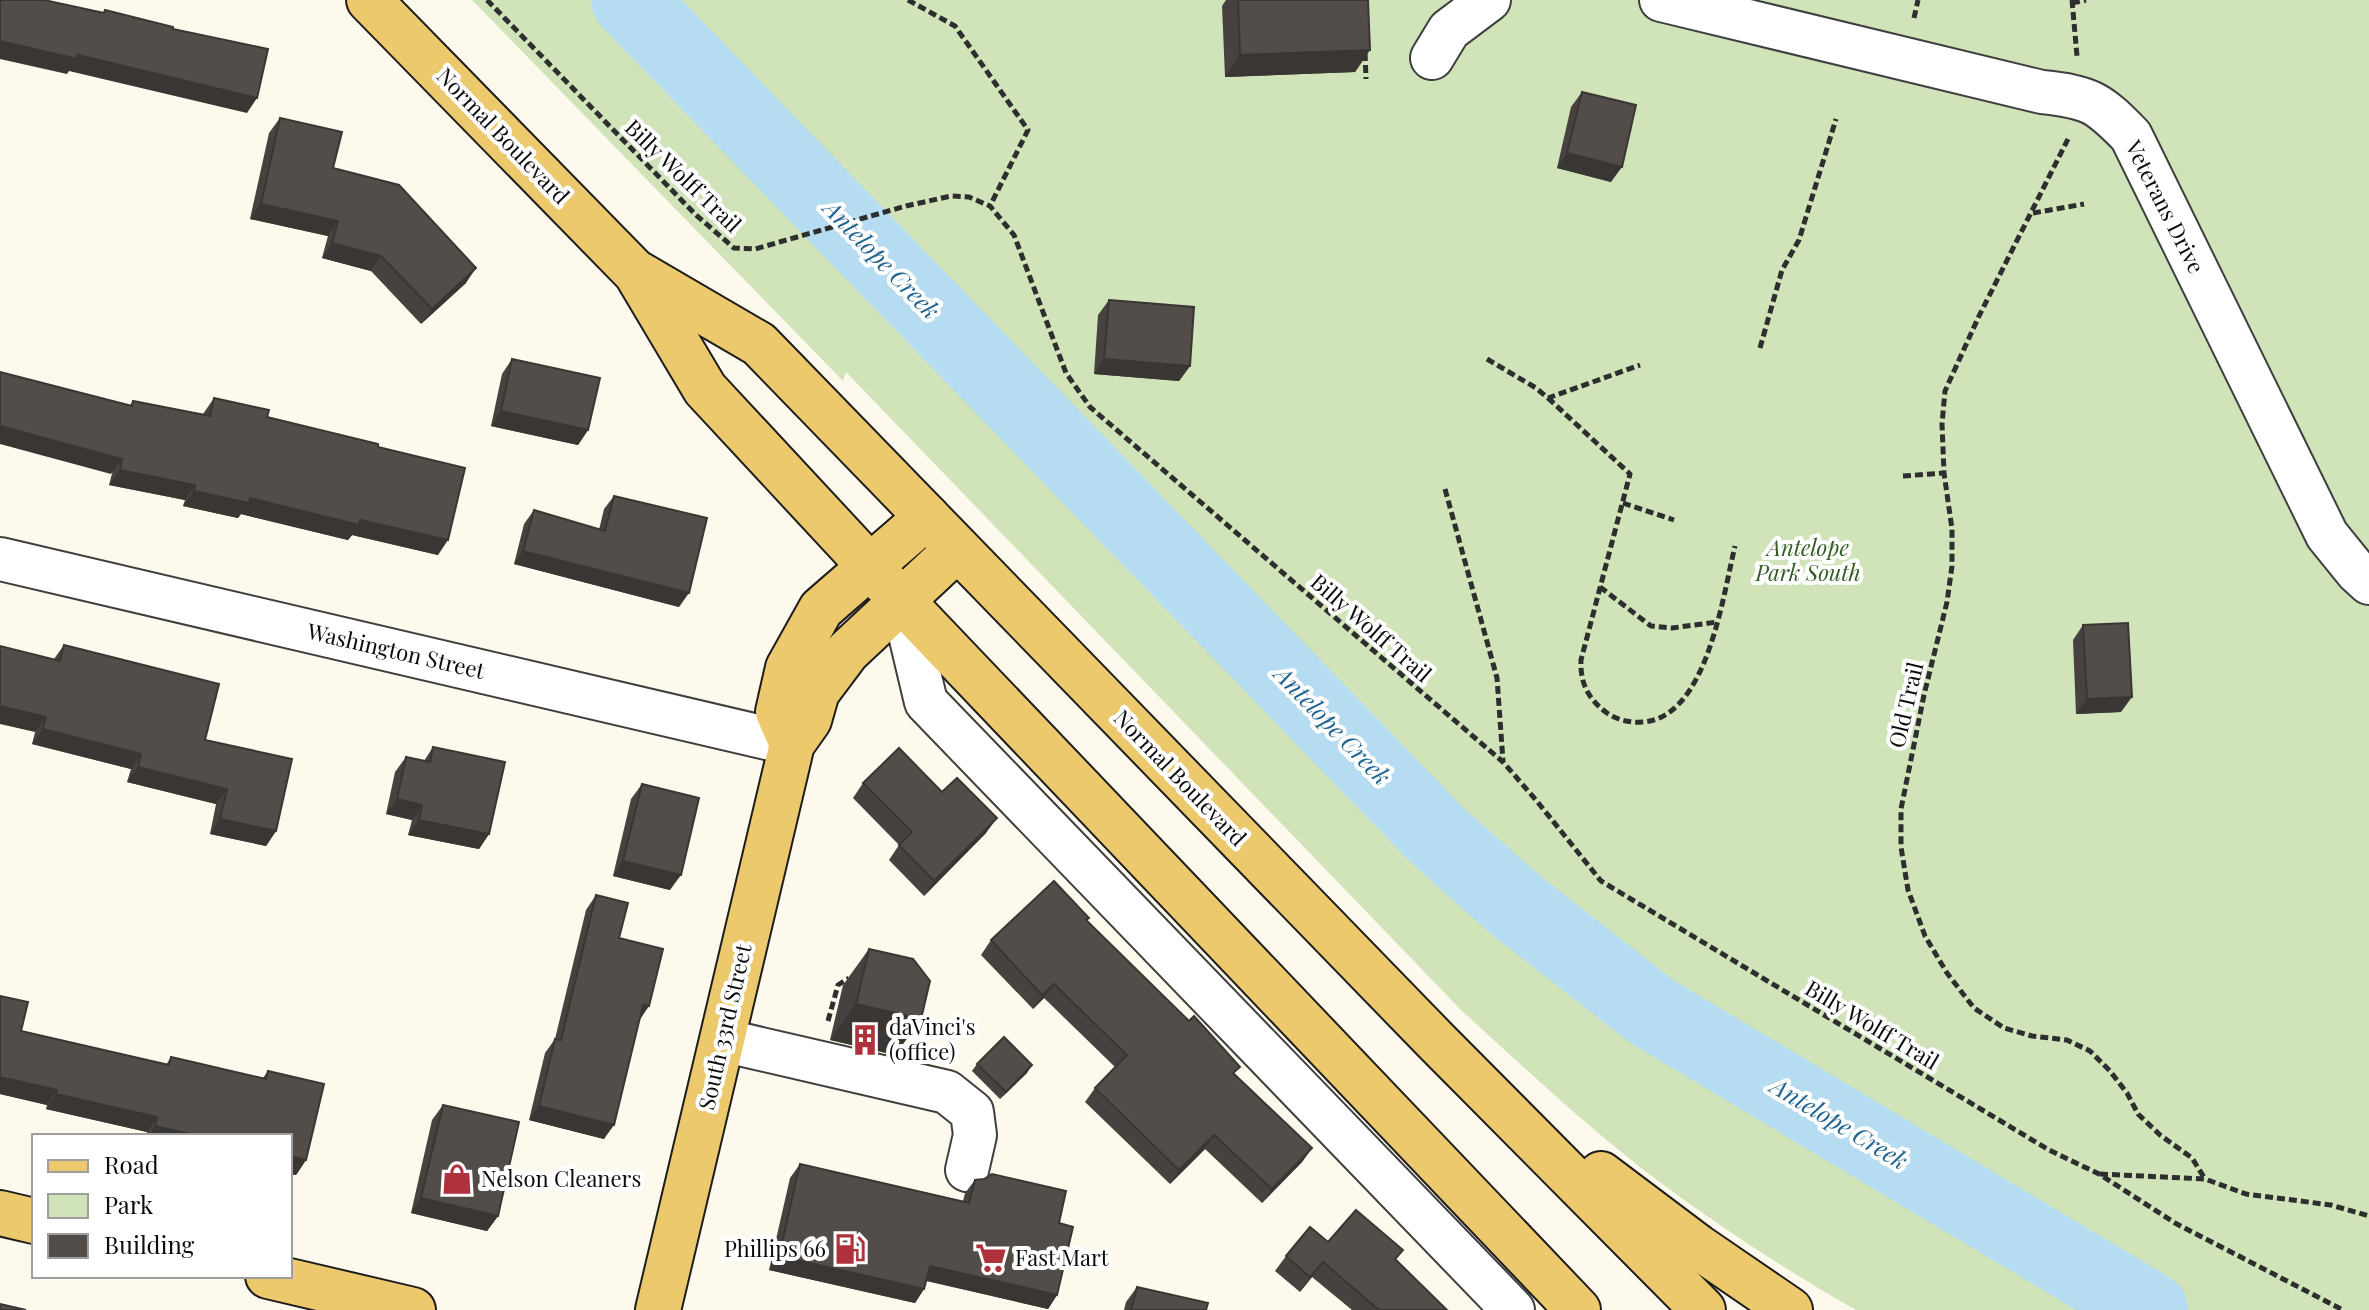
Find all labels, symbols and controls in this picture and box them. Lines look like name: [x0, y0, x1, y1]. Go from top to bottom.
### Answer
street label: Normal Boulevard: [431, 61, 577, 210]
street label: Billy Wolff Trail: [619, 112, 748, 238]
street label: Veterans Drive: [2119, 134, 2212, 278]
water label: Antelope Creek: [815, 190, 947, 325]
park label: Antelope Park South: [1754, 532, 1861, 587]
street label: Billy Wolff Trail: [1305, 566, 1438, 688]
street label: Washington Street: [304, 615, 489, 685]
water label: Antelope Creek: [1266, 656, 1398, 791]
street label: Old Trail: [1881, 659, 1929, 751]
street label: Normal Boulevard: [1108, 703, 1254, 852]
street label: South 33rd Street: [690, 940, 758, 1113]
street label: Billy Wolff Trail: [1800, 972, 1945, 1076]
place label: daVinci's (office): [889, 1011, 975, 1066]
building icon: daVinci's (office): [848, 1023, 882, 1057]
water label: Antelope Creek: [1763, 1067, 1914, 1176]
legend: [32, 1134, 292, 1278]
text: Road: [104, 1148, 159, 1180]
shop icon: Nelson Cleaners: [440, 1162, 474, 1196]
place label: Nelson Cleaners: [481, 1163, 641, 1193]
text: Park: [104, 1188, 154, 1220]
text: Building: [104, 1228, 195, 1260]
fuel station icon: Phillips 66: [833, 1232, 867, 1266]
place label: Phillips 66: [724, 1233, 826, 1263]
supermarket icon: Fast Mart: [974, 1241, 1008, 1275]
place label: Fast Mart: [1015, 1242, 1110, 1272]

